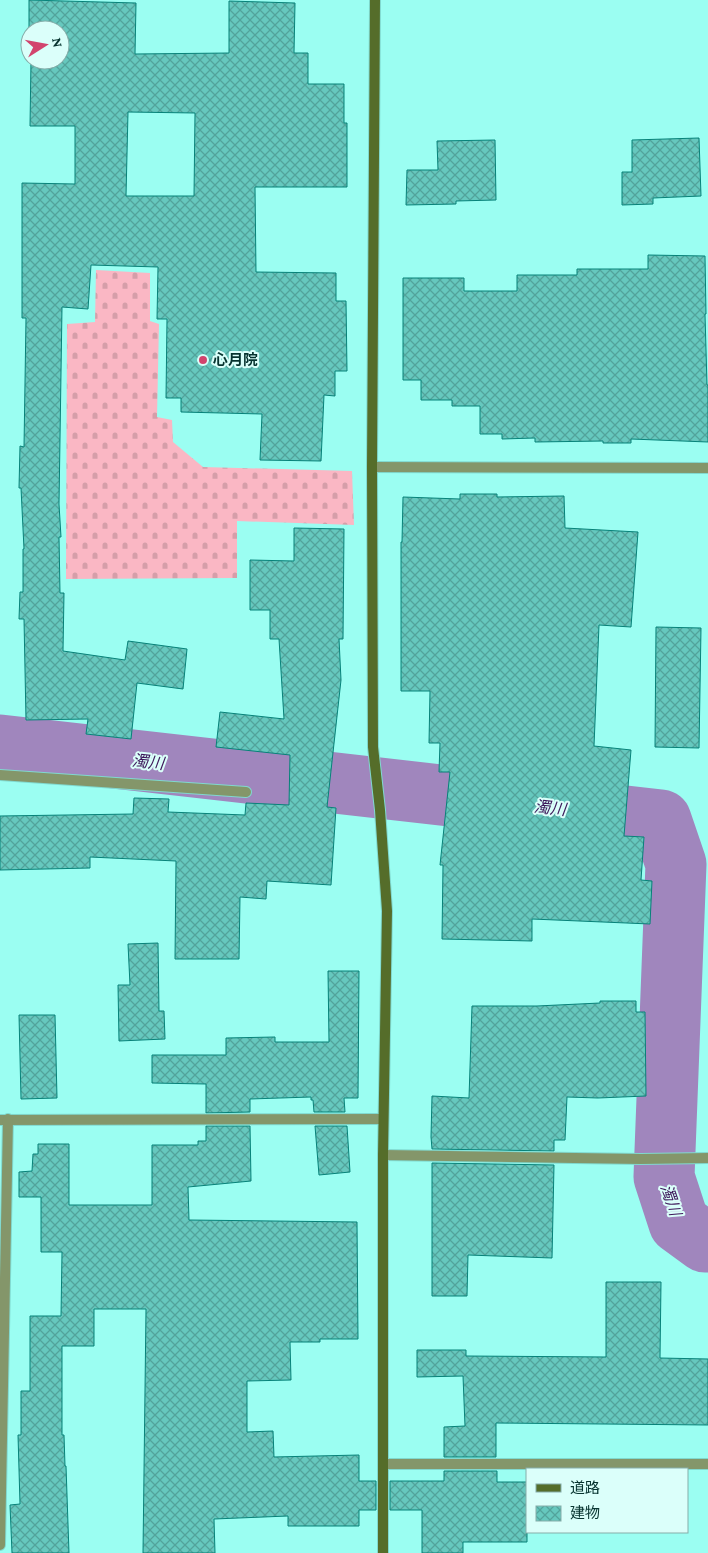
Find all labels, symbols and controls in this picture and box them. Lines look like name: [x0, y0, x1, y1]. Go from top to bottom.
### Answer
north arrow: [20, 20, 70, 70]
text: N: [49, 36, 67, 49]
place label: 心月院: [213, 352, 258, 368]
marker: 心月院: [197, 354, 209, 366]
water label: 濁川: [131, 752, 167, 772]
water label: 濁川: [533, 798, 569, 818]
water label: 濁川: [658, 1182, 685, 1220]
legend: [526, 1468, 688, 1533]
text: 道路: [570, 1480, 600, 1496]
text: 建物: [570, 1505, 600, 1521]

